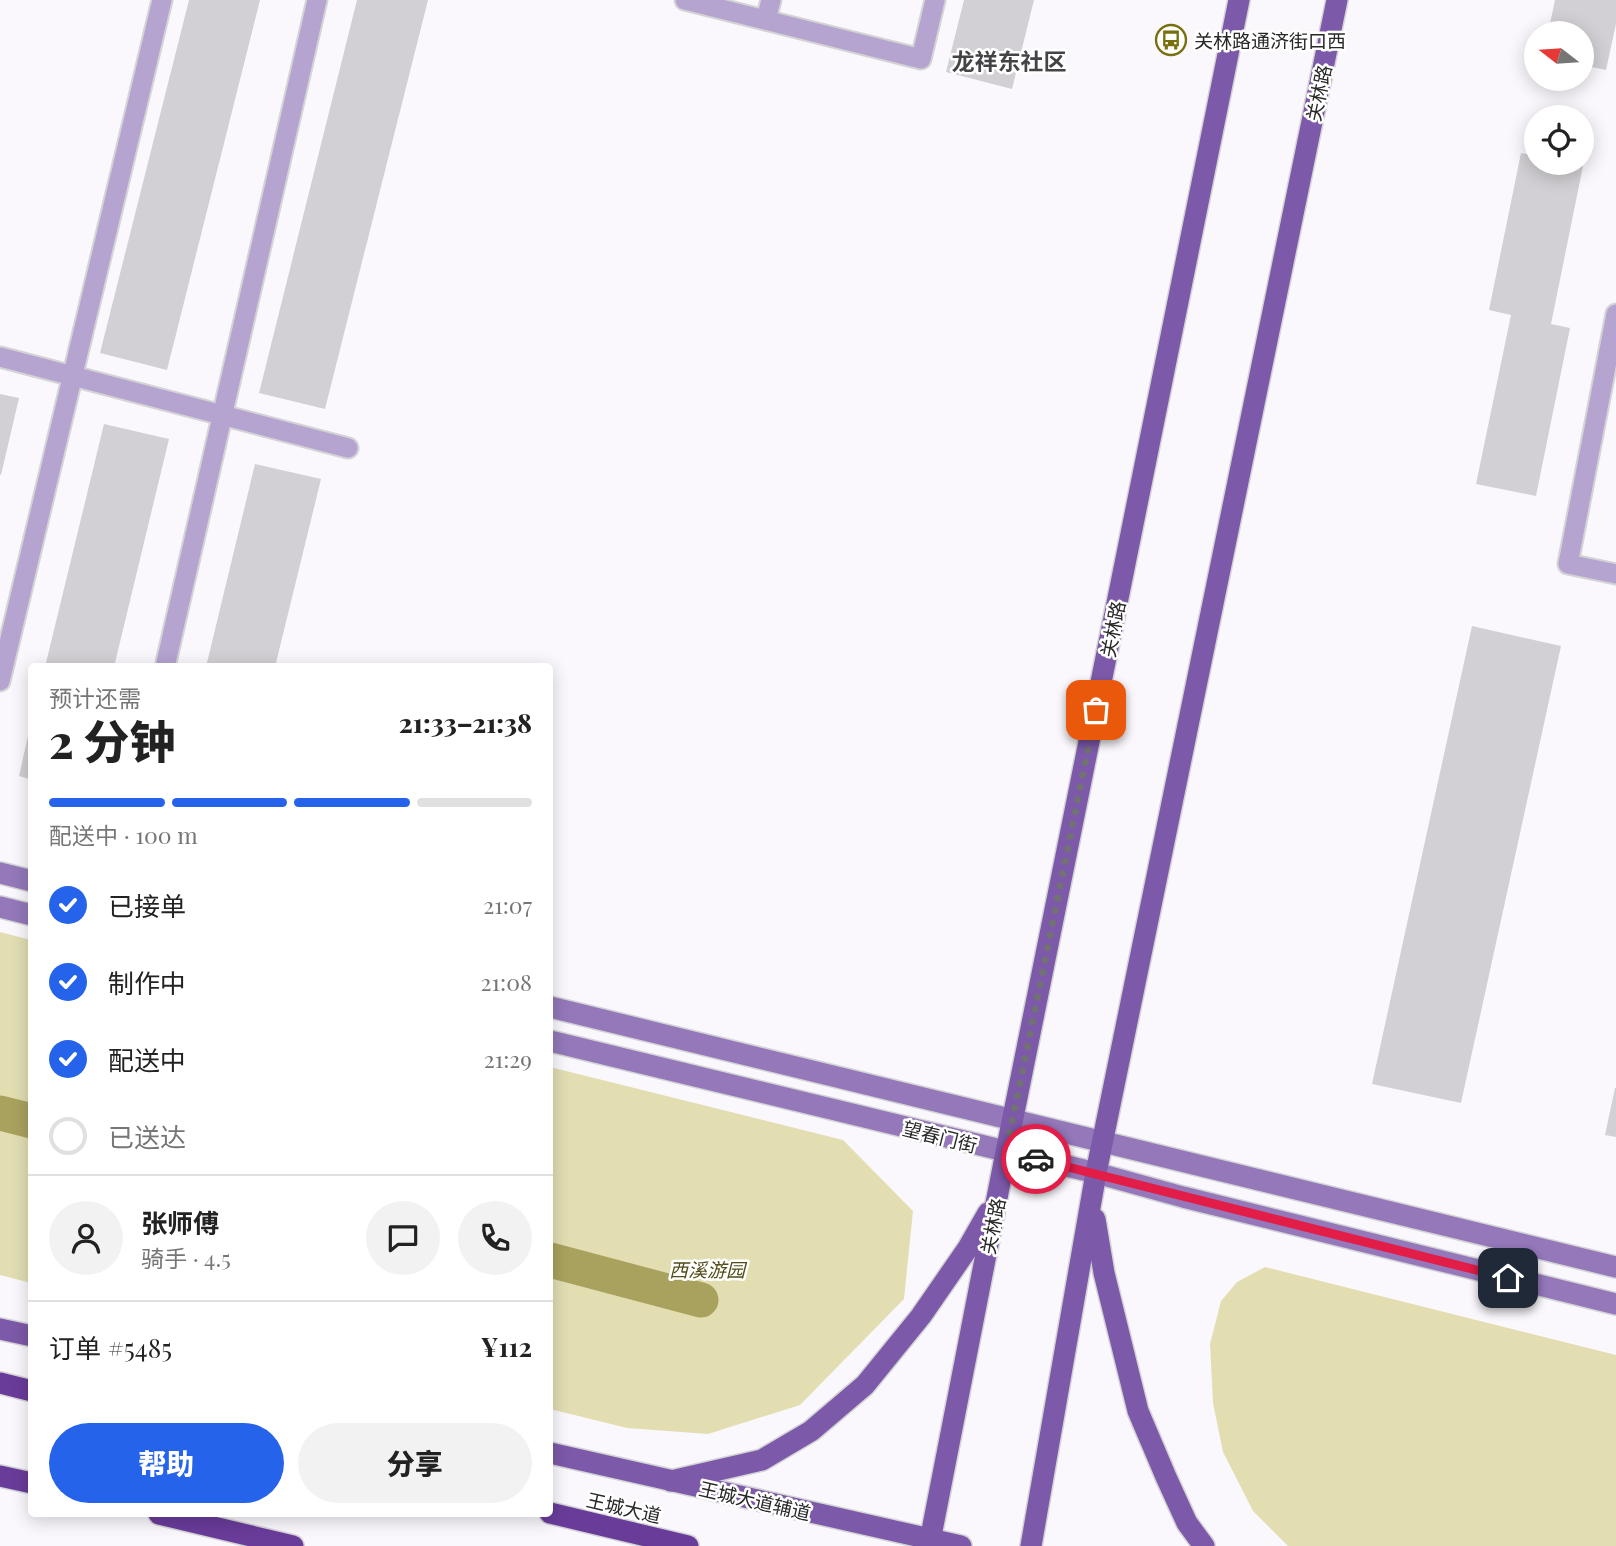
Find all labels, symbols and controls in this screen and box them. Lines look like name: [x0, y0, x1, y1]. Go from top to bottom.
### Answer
north arrow: [1524, 21, 1594, 91]
map controls: [1524, 21, 1594, 175]
bus stop icon: 关林路通济街口西: [1154, 23, 1188, 57]
place label: 关林路通济街口西: [1194, 27, 1346, 53]
district label: 龙祥东社区: [952, 45, 1067, 76]
street label: 关林路: [1299, 62, 1337, 124]
button: locate: [1524, 105, 1594, 175]
street label: 关林路: [1094, 599, 1130, 659]
pin: [1066, 680, 1126, 740]
text: 预计还需: [49, 682, 141, 713]
icon: bag: [1077, 691, 1115, 729]
text: 21:33–21:38: [399, 705, 532, 740]
text: 2 分钟: [49, 709, 176, 771]
text: 配送中 · 100 m: [49, 819, 198, 850]
icon: check: [49, 886, 87, 924]
text: 已接单: [108, 888, 186, 923]
text: 21:07: [483, 889, 532, 920]
icon: check: [49, 963, 87, 1001]
text: 制作中: [108, 965, 186, 1000]
text: 21:08: [481, 966, 532, 997]
icon: check: [49, 1040, 87, 1078]
text: 配送中: [108, 1042, 186, 1077]
text: 21:29: [484, 1043, 532, 1074]
street label: 望春门街: [900, 1114, 980, 1158]
text: 已送达: [108, 1119, 186, 1154]
courier: [1001, 1124, 1071, 1194]
icon: car: [1017, 1140, 1055, 1178]
street label: 关林路: [974, 1196, 1010, 1256]
button: person: [49, 1201, 123, 1275]
button: chat: [366, 1201, 440, 1275]
button: phone: [458, 1201, 532, 1275]
text: 张师傅: [141, 1205, 219, 1240]
text: 骑手 · 4.5: [141, 1242, 231, 1273]
pin: [1478, 1248, 1538, 1308]
park label: 西溪游园: [669, 1256, 748, 1282]
icon: home: [1489, 1259, 1527, 1297]
text: ¥112: [481, 1329, 532, 1364]
text: 订单 #5485: [49, 1330, 172, 1365]
button: 帮助: [49, 1423, 284, 1503]
button: 分享: [298, 1423, 532, 1503]
street label: 王城大道辅道: [697, 1475, 813, 1525]
street label: 王城大道: [584, 1486, 664, 1528]

